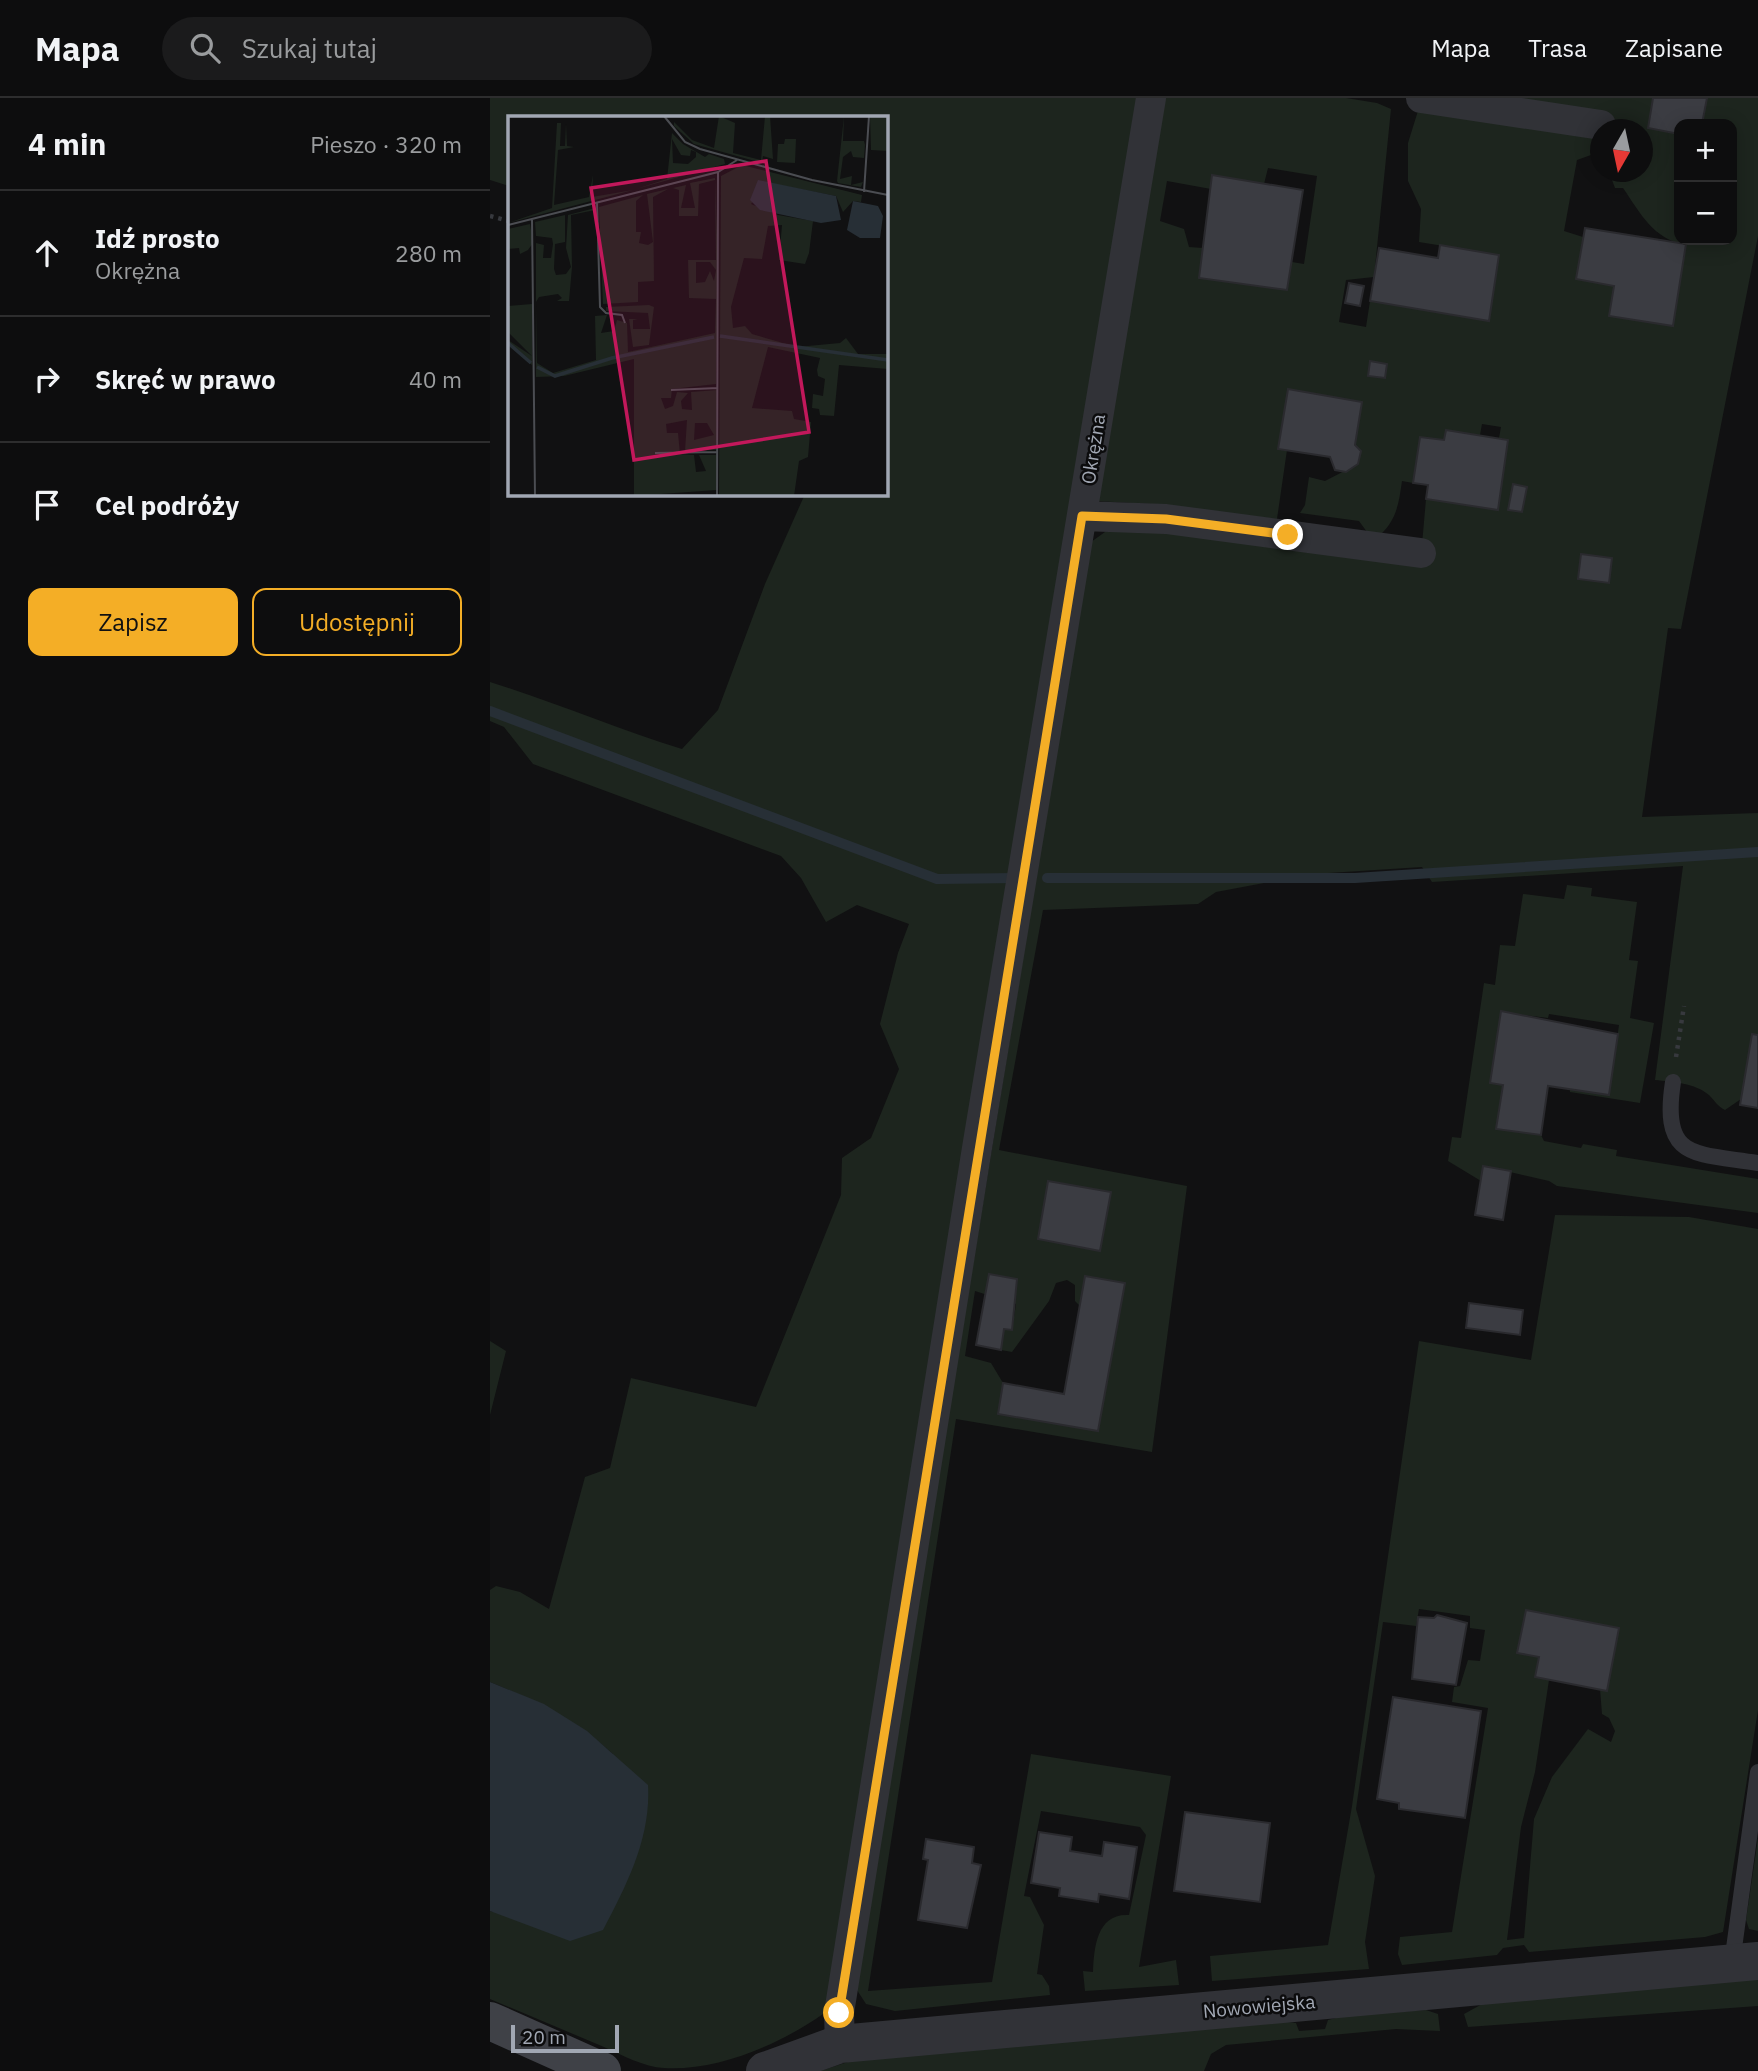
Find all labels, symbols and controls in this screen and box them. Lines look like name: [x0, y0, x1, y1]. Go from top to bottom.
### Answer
search box: [162, 17, 652, 80]
text: Mapa: [35, 27, 120, 70]
icon: search: [186, 29, 224, 67]
text: Szukaj tutaj: [242, 31, 377, 65]
text: Mapa: [1431, 32, 1490, 64]
text: Trasa: [1528, 32, 1587, 64]
text: Zapisane: [1625, 32, 1723, 64]
inset map: [508, 116, 887, 495]
north arrow: [1590, 119, 1653, 182]
map controls: [1674, 119, 1737, 245]
button: +: [1674, 119, 1737, 182]
text: 4 min: [28, 124, 106, 163]
text: Pieszo · 320 m: [310, 129, 462, 159]
button: −: [1674, 182, 1737, 245]
text: Idź prosto: [95, 221, 220, 255]
icon: ahead: [28, 234, 66, 272]
text: 280 m: [395, 238, 462, 268]
text: Okrężna: [95, 255, 180, 285]
icon: right: [28, 360, 66, 398]
text: Skręć w prawo: [95, 362, 276, 396]
text: 40 m: [409, 364, 462, 394]
street label: Okrężna: [1076, 412, 1110, 486]
icon: arrive: [28, 486, 66, 524]
text: Cel podróży: [95, 488, 239, 522]
route end: [1272, 519, 1303, 550]
button: Zapisz: [28, 588, 238, 656]
button: Udostępnij: [252, 588, 462, 656]
street label: Nowowiejska: [1202, 1989, 1316, 2023]
route start: [823, 1997, 854, 2028]
scale bar: [511, 2022, 620, 2054]
text: 20 m: [522, 2025, 566, 2049]

